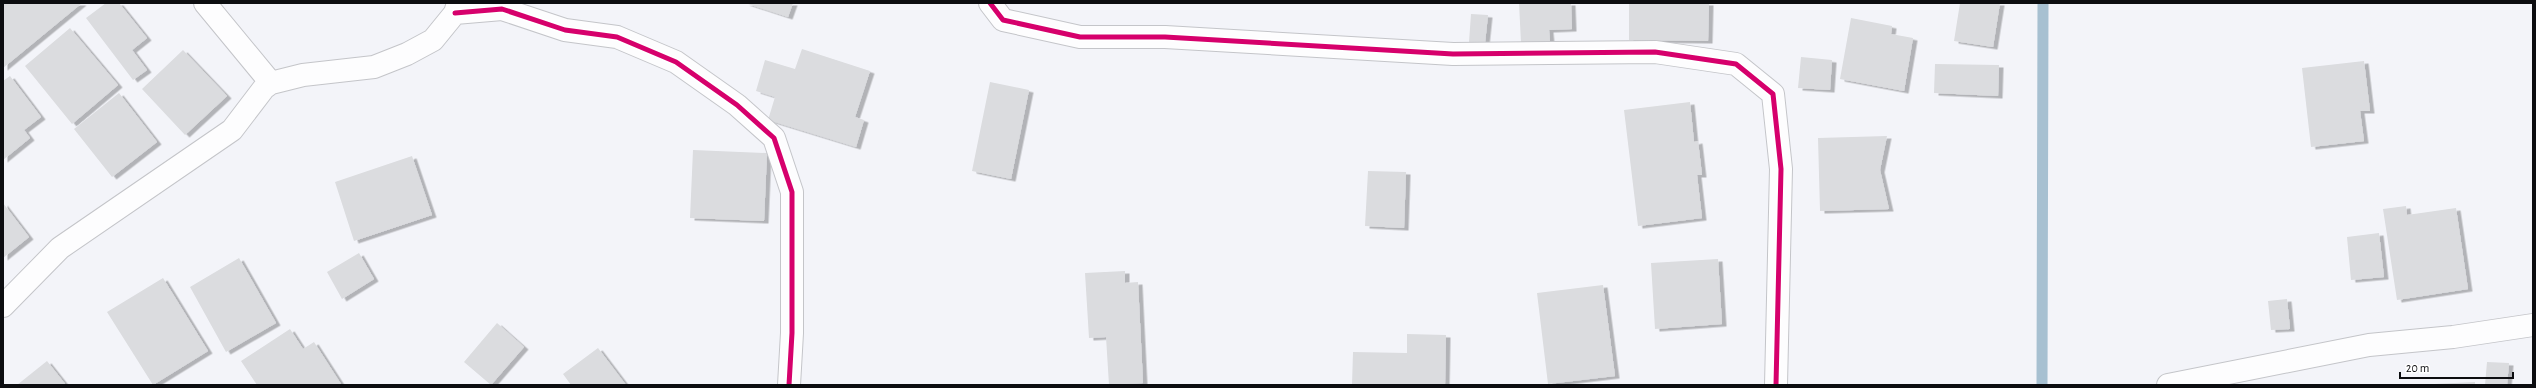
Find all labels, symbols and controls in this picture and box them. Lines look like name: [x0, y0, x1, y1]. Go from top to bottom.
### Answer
scale bar: [2400, 354, 2513, 380]
text: 20 m: [2406, 362, 2429, 374]

